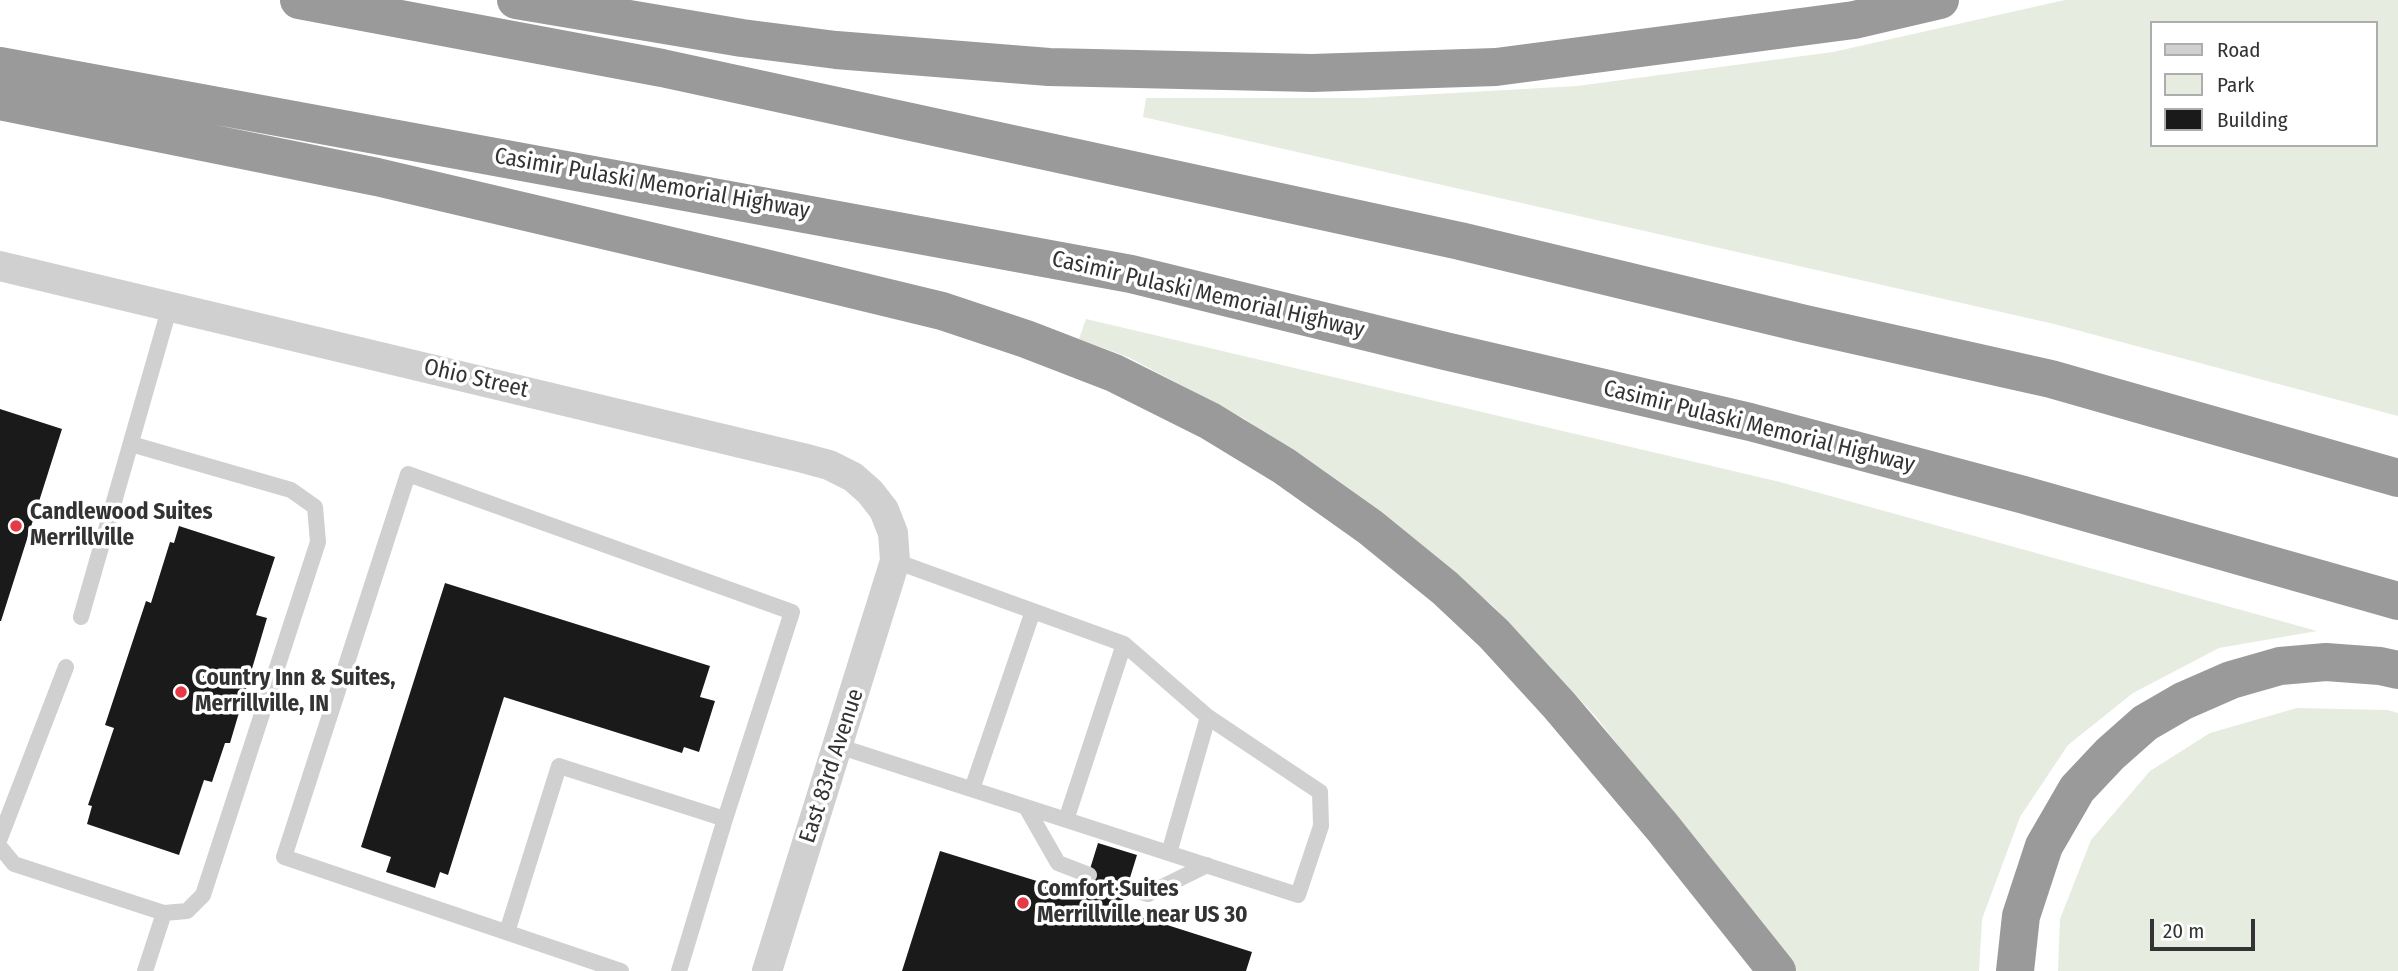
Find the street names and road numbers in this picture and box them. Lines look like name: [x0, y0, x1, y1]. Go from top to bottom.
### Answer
street label: Casimir Pulaski Memorial Highway: [492, 143, 812, 225]
street label: Casimir Pulaski Memorial Highway: [1049, 246, 1367, 344]
street label: Ohio Street: [421, 354, 531, 404]
street label: Casimir Pulaski Memorial Highway: [1600, 375, 1918, 479]
street label: East 83rd Avenue: [794, 685, 870, 847]

